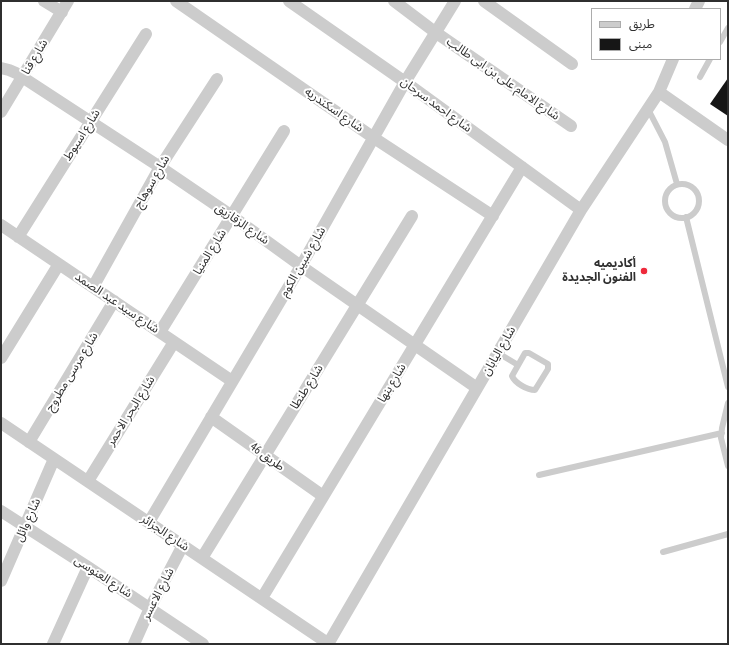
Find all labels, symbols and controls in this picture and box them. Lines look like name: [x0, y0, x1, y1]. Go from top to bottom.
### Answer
legend: [591, 8, 721, 60]
text: طريق: [629, 16, 655, 31]
street label: شارع الامام على بن ابى طالب: [444, 34, 562, 124]
text: مبنى: [629, 36, 652, 51]
street label: شارع قنا: [19, 37, 51, 77]
street label: شارع احمد سرحان: [398, 74, 474, 136]
street label: شارع اسكندريه: [302, 85, 366, 135]
street label: شارع اسيوط: [61, 107, 103, 163]
street label: شارع سوهاج: [131, 153, 173, 211]
street label: شارع الزقازيق: [212, 200, 272, 248]
street label: شارع شبين الكوم: [277, 224, 329, 300]
street label: شارع المنيا: [190, 227, 230, 277]
place label: أكاديميه الفنون الجديدة: [562, 257, 636, 285]
marker: أكاديميه الفنون الجديدة: [639, 266, 649, 276]
street label: شارع سيد عبد الصمد: [72, 269, 162, 337]
street label: شارع اليابان: [479, 324, 519, 378]
street label: شارع مرسى مطروح: [43, 330, 101, 414]
street label: شارع بنها: [375, 361, 409, 405]
street label: شارع طنطا: [288, 362, 326, 412]
street label: شارع البحر الاحمر: [104, 373, 158, 449]
street label: طريق 46: [247, 440, 287, 474]
street label: شارع وائل: [12, 496, 44, 544]
street label: شارع الجزائر: [138, 512, 192, 554]
street label: شارع العنوسى: [71, 553, 135, 601]
street label: شارع الاعسر: [139, 565, 177, 623]

